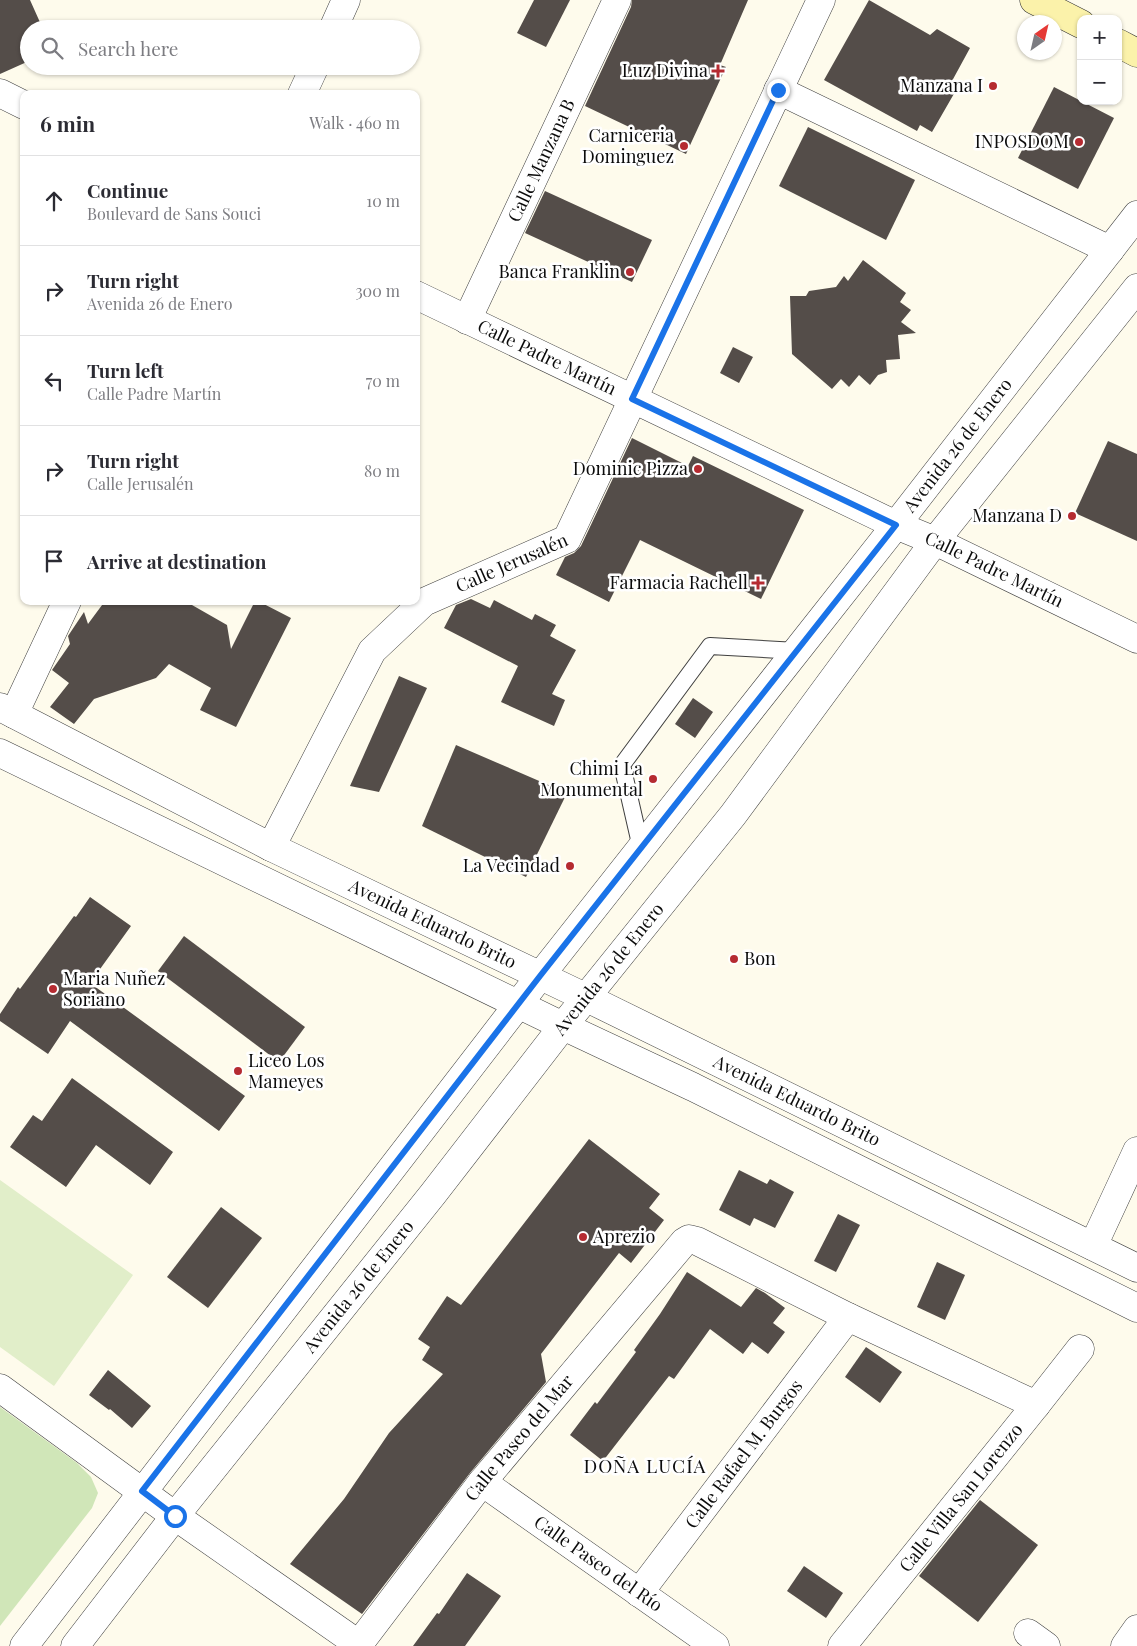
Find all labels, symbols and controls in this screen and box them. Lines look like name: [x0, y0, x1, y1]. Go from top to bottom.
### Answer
north arrow: [1017, 15, 1062, 60]
map controls: [1077, 15, 1122, 105]
button: +: [1077, 15, 1122, 60]
search box: [20, 20, 420, 75]
icon: search: [38, 34, 66, 62]
text: Search here: [78, 35, 178, 61]
place label: Luz Divina: [622, 58, 708, 82]
button: −: [1077, 60, 1122, 105]
marker: Luz Divina: [712, 65, 724, 77]
place label: Manzana I: [900, 73, 983, 97]
route end: [767, 79, 790, 102]
marker: Manzana I: [987, 80, 999, 92]
street label: Calle Manzana B: [502, 95, 580, 226]
text: 6 min: [40, 109, 95, 137]
text: Walk · 460 m: [309, 112, 400, 133]
place label: Carniceria Dominguez: [582, 123, 674, 168]
place label: INPOSDOM: [975, 129, 1069, 153]
marker: INPOSDOM: [1073, 136, 1085, 148]
marker: Carniceria Dominguez: [678, 140, 690, 152]
text: Continue: [87, 177, 168, 203]
icon: ahead: [40, 187, 68, 215]
text: 10 m: [366, 190, 400, 211]
text: Boulevard de Sans Souci: [87, 203, 261, 224]
place label: Banca Franklin: [499, 259, 620, 283]
marker: Banca Franklin: [624, 266, 636, 278]
text: Turn right: [87, 267, 179, 293]
icon: right: [40, 277, 68, 305]
text: 300 m: [355, 280, 400, 301]
text: Avenida 26 de Enero: [87, 293, 232, 314]
street label: Calle Padre Martín: [474, 313, 621, 400]
text: Turn left: [87, 357, 164, 383]
icon: left: [40, 367, 68, 395]
text: 70 m: [366, 370, 400, 391]
street label: Avenida 26 de Enero: [897, 373, 1017, 518]
text: Calle Padre Martín: [87, 383, 221, 404]
text: Turn right: [87, 447, 179, 473]
place label: Dominic Pizza: [573, 456, 688, 480]
icon: right: [40, 457, 68, 485]
text: 80 m: [364, 460, 400, 481]
marker: Dominic Pizza: [692, 463, 704, 475]
text: Calle Jerusalén: [87, 473, 194, 494]
place label: Manzana D: [972, 503, 1062, 527]
marker: Manzana D: [1066, 510, 1078, 522]
street label: Calle Padre Martín: [922, 525, 1068, 613]
street label: Calle Jerusalén: [452, 527, 572, 598]
icon: arrive: [40, 547, 68, 575]
text: Arrive at destination: [87, 548, 267, 574]
place label: Farmacia Rachell: [609, 570, 748, 594]
marker: Farmacia Rachell: [752, 577, 764, 589]
place label: Chimi La Monumental: [540, 756, 643, 801]
marker: Chimi La Monumental: [647, 773, 659, 785]
place label: La Vecindad: [463, 853, 561, 877]
marker: La Vecindad: [564, 860, 576, 872]
street label: Avenida Eduardo Brito: [344, 873, 521, 974]
street label: Avenida 26 de Enero: [547, 897, 669, 1041]
place label: Bon: [744, 946, 776, 970]
marker: Bon: [728, 953, 740, 965]
place label: Maria Nuñez Soriano: [63, 966, 165, 1011]
marker: Maria Nuñez Soriano: [47, 983, 59, 995]
place label: Liceo Los Mameyes: [248, 1048, 325, 1093]
street label: Avenida Eduardo Brito: [709, 1049, 885, 1151]
marker: Liceo Los Mameyes: [232, 1065, 244, 1077]
street label: Avenida 26 de Enero: [297, 1214, 419, 1358]
place label: Aprezio: [592, 1224, 655, 1248]
marker: Aprezio: [577, 1231, 589, 1243]
street label: Calle Paseo del Mar: [459, 1369, 578, 1506]
street label: Calle Rafael M. Burgos: [679, 1374, 807, 1533]
street label: Calle Villa San Lorenzo: [893, 1418, 1028, 1577]
district label: DOÑA LUCÍA: [583, 1452, 707, 1478]
route start: [164, 1505, 187, 1528]
street label: Calle Paseo del Río: [530, 1509, 668, 1617]

